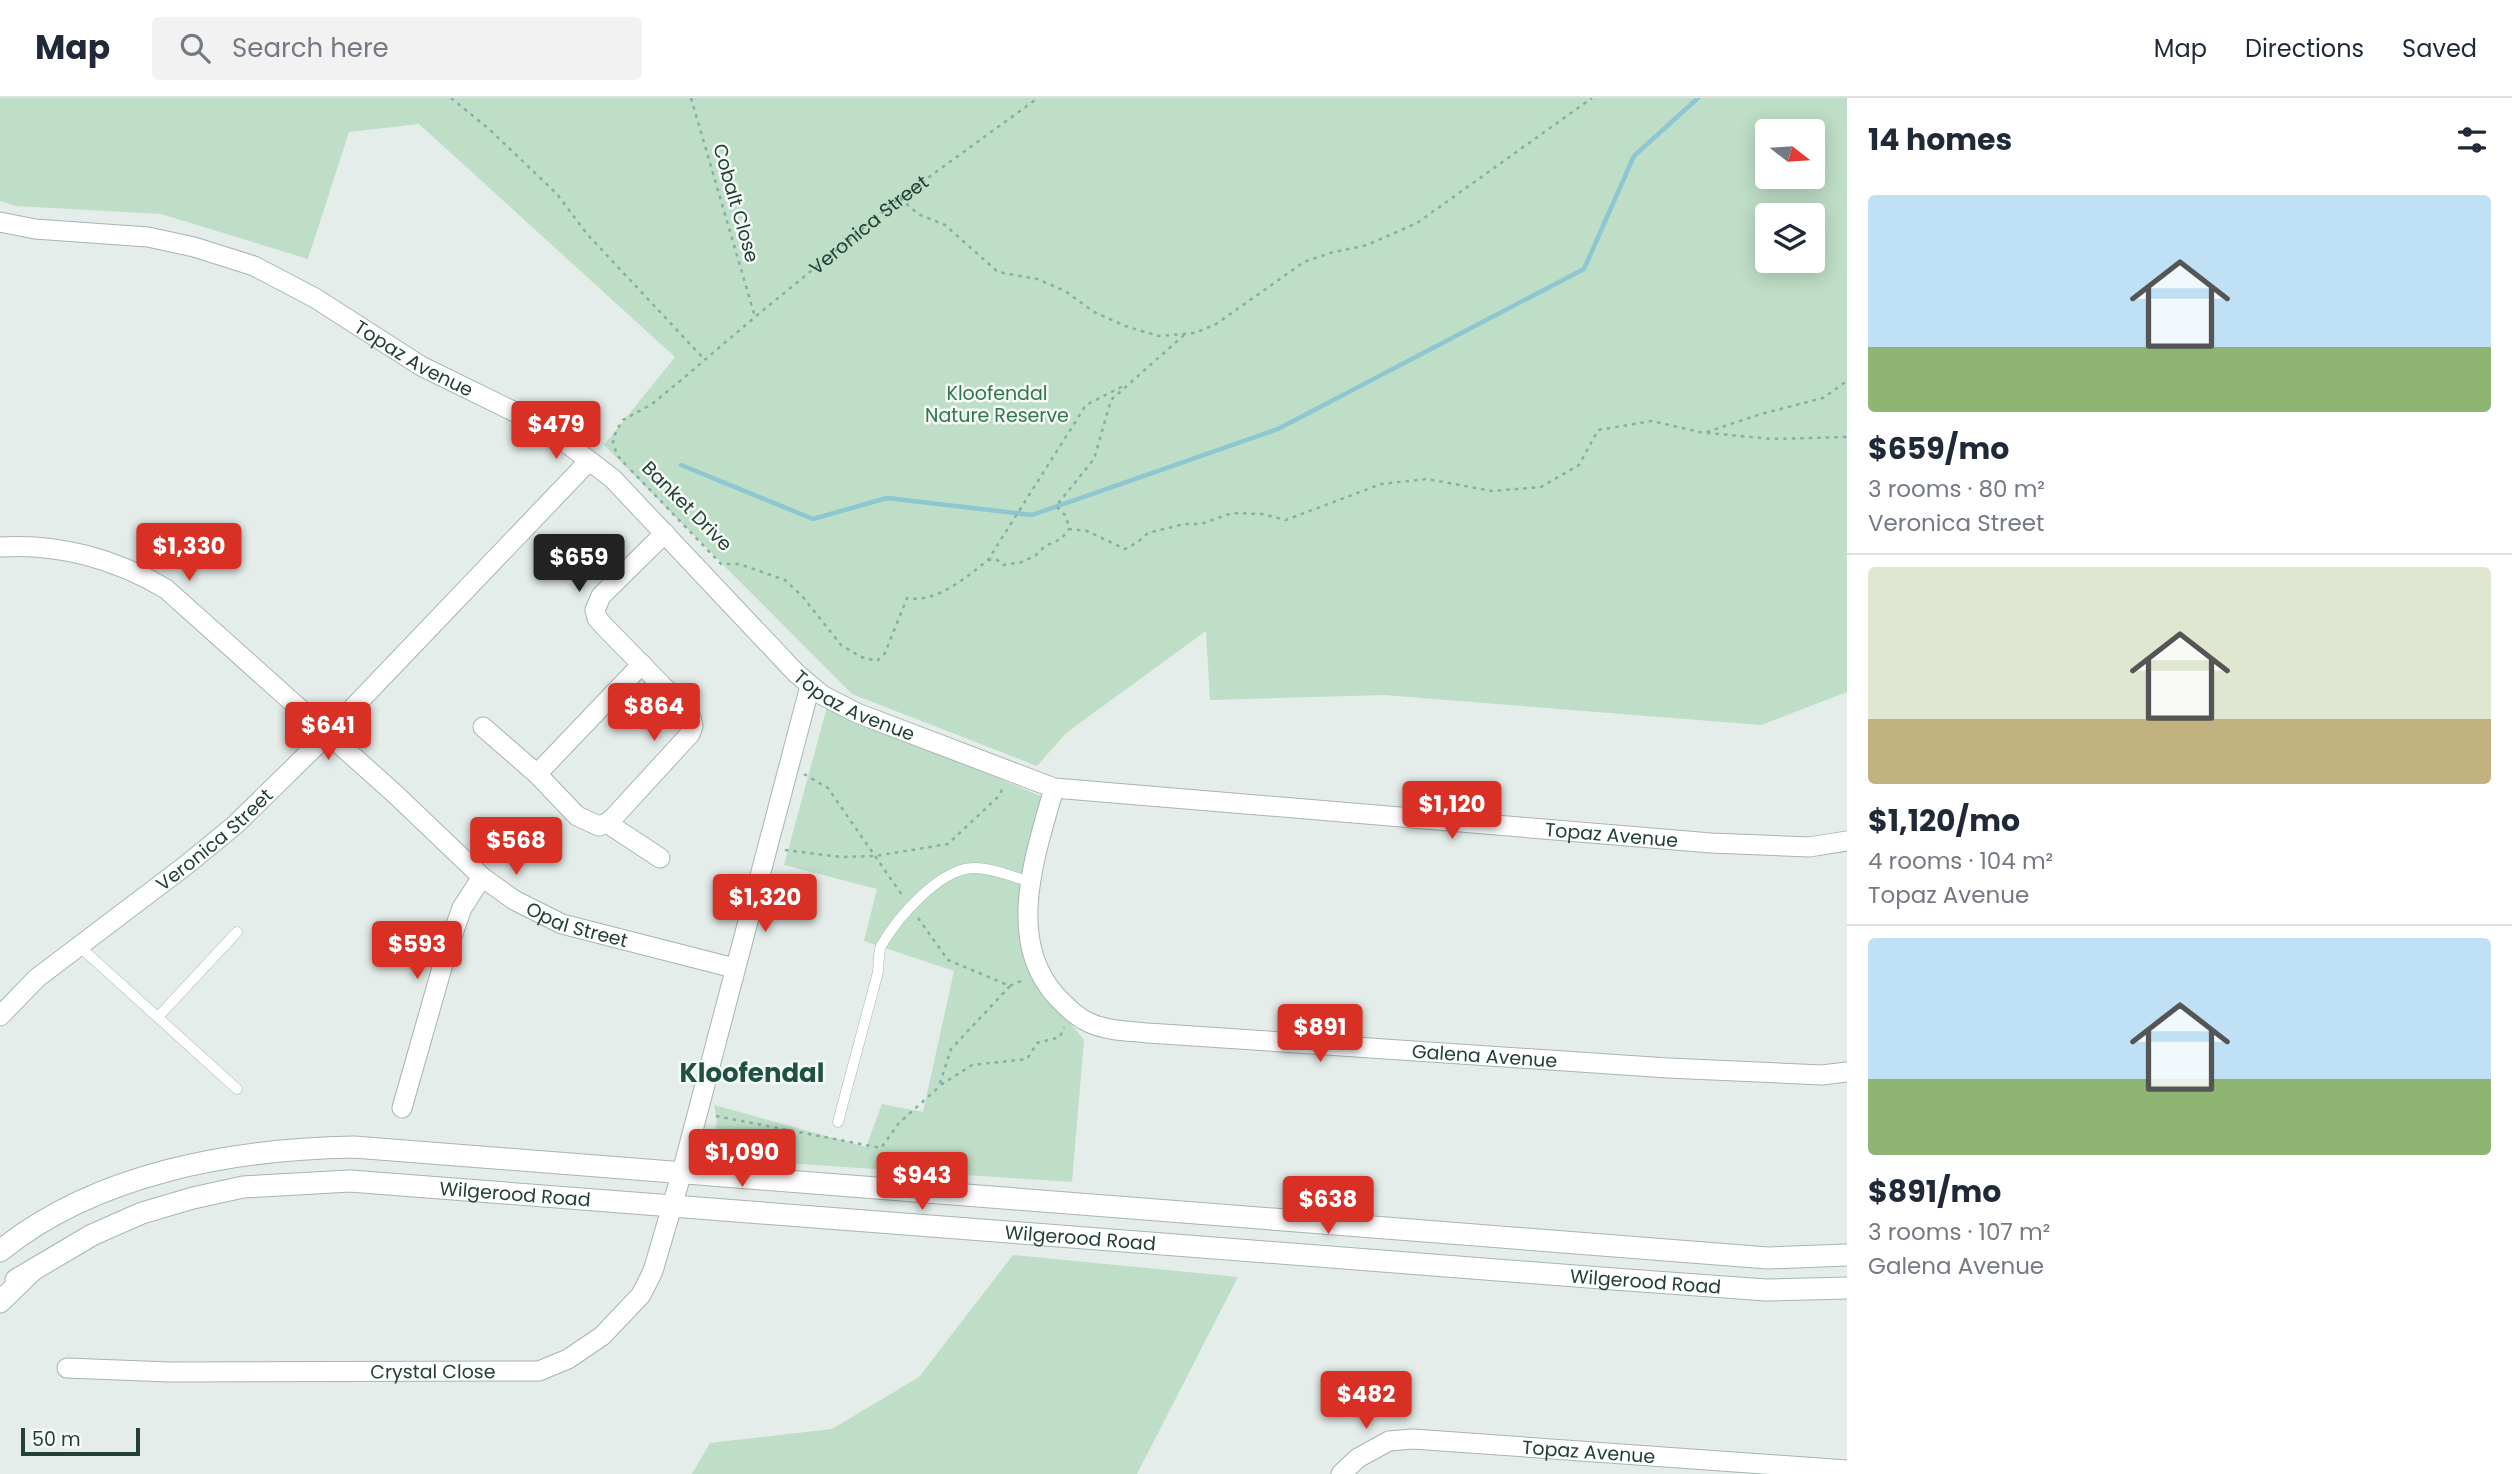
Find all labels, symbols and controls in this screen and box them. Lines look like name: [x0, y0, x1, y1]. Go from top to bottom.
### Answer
search box: [152, 17, 642, 80]
text: Map: [35, 24, 110, 71]
icon: search: [176, 29, 214, 67]
text: Search here: [232, 30, 389, 66]
text: Map: [2154, 32, 2207, 65]
text: Directions: [2245, 32, 2364, 65]
text: Saved: [2402, 32, 2477, 65]
text: 14 homes: [1868, 118, 2012, 161]
north arrow: [1755, 119, 1825, 189]
map controls: [1755, 119, 1825, 273]
icon: filters: [2453, 121, 2491, 159]
street label: Cobalt Close: [706, 140, 766, 266]
street label: Veronica Street: [803, 168, 934, 281]
button: layers: [1755, 203, 1825, 273]
icon: home: [2117, 241, 2243, 367]
street label: Topaz Avenue: [349, 313, 478, 403]
park label: Kloofendal Nature Reserve: [925, 380, 1069, 429]
pin: $479: [515, 402, 597, 461]
text: $479: [527, 408, 585, 440]
text: $659/mo: [1868, 427, 2009, 470]
street label: Banket Drive: [636, 455, 738, 557]
text: 3 rooms · 80 m²: [1868, 473, 2045, 505]
text: Veronica Street: [1868, 507, 2044, 539]
pin: $1,330: [132, 524, 246, 583]
text: $1,330: [152, 530, 226, 562]
pin: $659: [538, 534, 620, 594]
text: $659: [550, 541, 608, 573]
icon: home: [2117, 613, 2243, 739]
street label: Topaz Avenue: [788, 663, 919, 747]
pin: $864: [613, 684, 695, 743]
text: $864: [624, 690, 684, 722]
pin: $641: [287, 702, 369, 762]
text: $641: [301, 709, 355, 741]
street label: Veronica Street: [150, 782, 279, 897]
pin: $1,120: [1395, 782, 1509, 841]
text: $1,120: [1418, 788, 1486, 820]
text: $1,120/mo: [1868, 799, 2020, 842]
street label: Topaz Avenue: [1544, 816, 1679, 854]
pin: $568: [475, 818, 557, 877]
text: $568: [486, 824, 546, 856]
text: 4 rooms · 104 m²: [1868, 845, 2053, 877]
pin: $1,320: [708, 874, 822, 934]
text: Topaz Avenue: [1868, 879, 2029, 911]
text: $1,320: [729, 881, 801, 913]
street label: Opal Street: [521, 895, 631, 954]
pin: $593: [376, 922, 458, 981]
text: $593: [388, 928, 446, 960]
icon: home: [2117, 984, 2243, 1110]
pin: $891: [1279, 1004, 1361, 1064]
text: $891: [1294, 1011, 1346, 1043]
street label: Galena Avenue: [1411, 1037, 1558, 1074]
district label: Kloofendal: [680, 1055, 824, 1091]
pin: $1,090: [685, 1130, 799, 1189]
text: $1,090: [705, 1136, 779, 1168]
pin: $943: [881, 1152, 963, 1212]
text: $943: [893, 1159, 951, 1191]
text: $891/mo: [1868, 1170, 2001, 1213]
street label: Wilgerood Road: [439, 1174, 592, 1213]
pin: $638: [1287, 1176, 1369, 1236]
text: $638: [1299, 1183, 1357, 1215]
text: 3 rooms · 107 m²: [1868, 1216, 2050, 1248]
street label: Wilgerood Road: [1004, 1218, 1157, 1257]
text: Galena Avenue: [1868, 1250, 2044, 1282]
street label: Wilgerood Road: [1569, 1262, 1722, 1300]
street label: Crystal Close: [370, 1358, 496, 1385]
pin: $482: [1325, 1372, 1407, 1431]
text: $482: [1337, 1378, 1395, 1410]
scale bar: [21, 1425, 140, 1457]
text: 50 m: [32, 1426, 81, 1453]
street label: Topaz Avenue: [1521, 1433, 1656, 1470]

